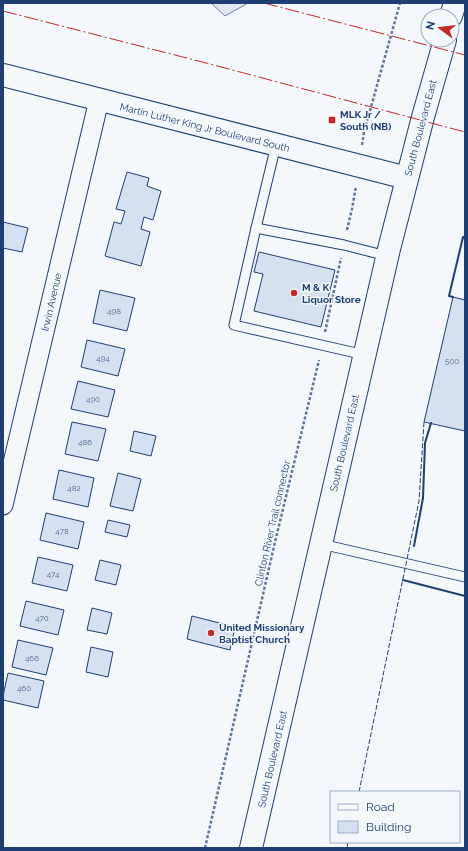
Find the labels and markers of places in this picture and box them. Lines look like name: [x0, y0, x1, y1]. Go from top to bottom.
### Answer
place label: MLK Jr / South (NB): [340, 109, 391, 132]
marker: MLK Jr / South (NB): [327, 115, 337, 125]
place label: M & K Liquor Store: [302, 282, 361, 305]
marker: M & K Liquor Store: [289, 288, 299, 298]
place label: United Missionary Baptist Church: [219, 622, 305, 645]
marker: United Missionary Baptist Church: [206, 628, 216, 638]

